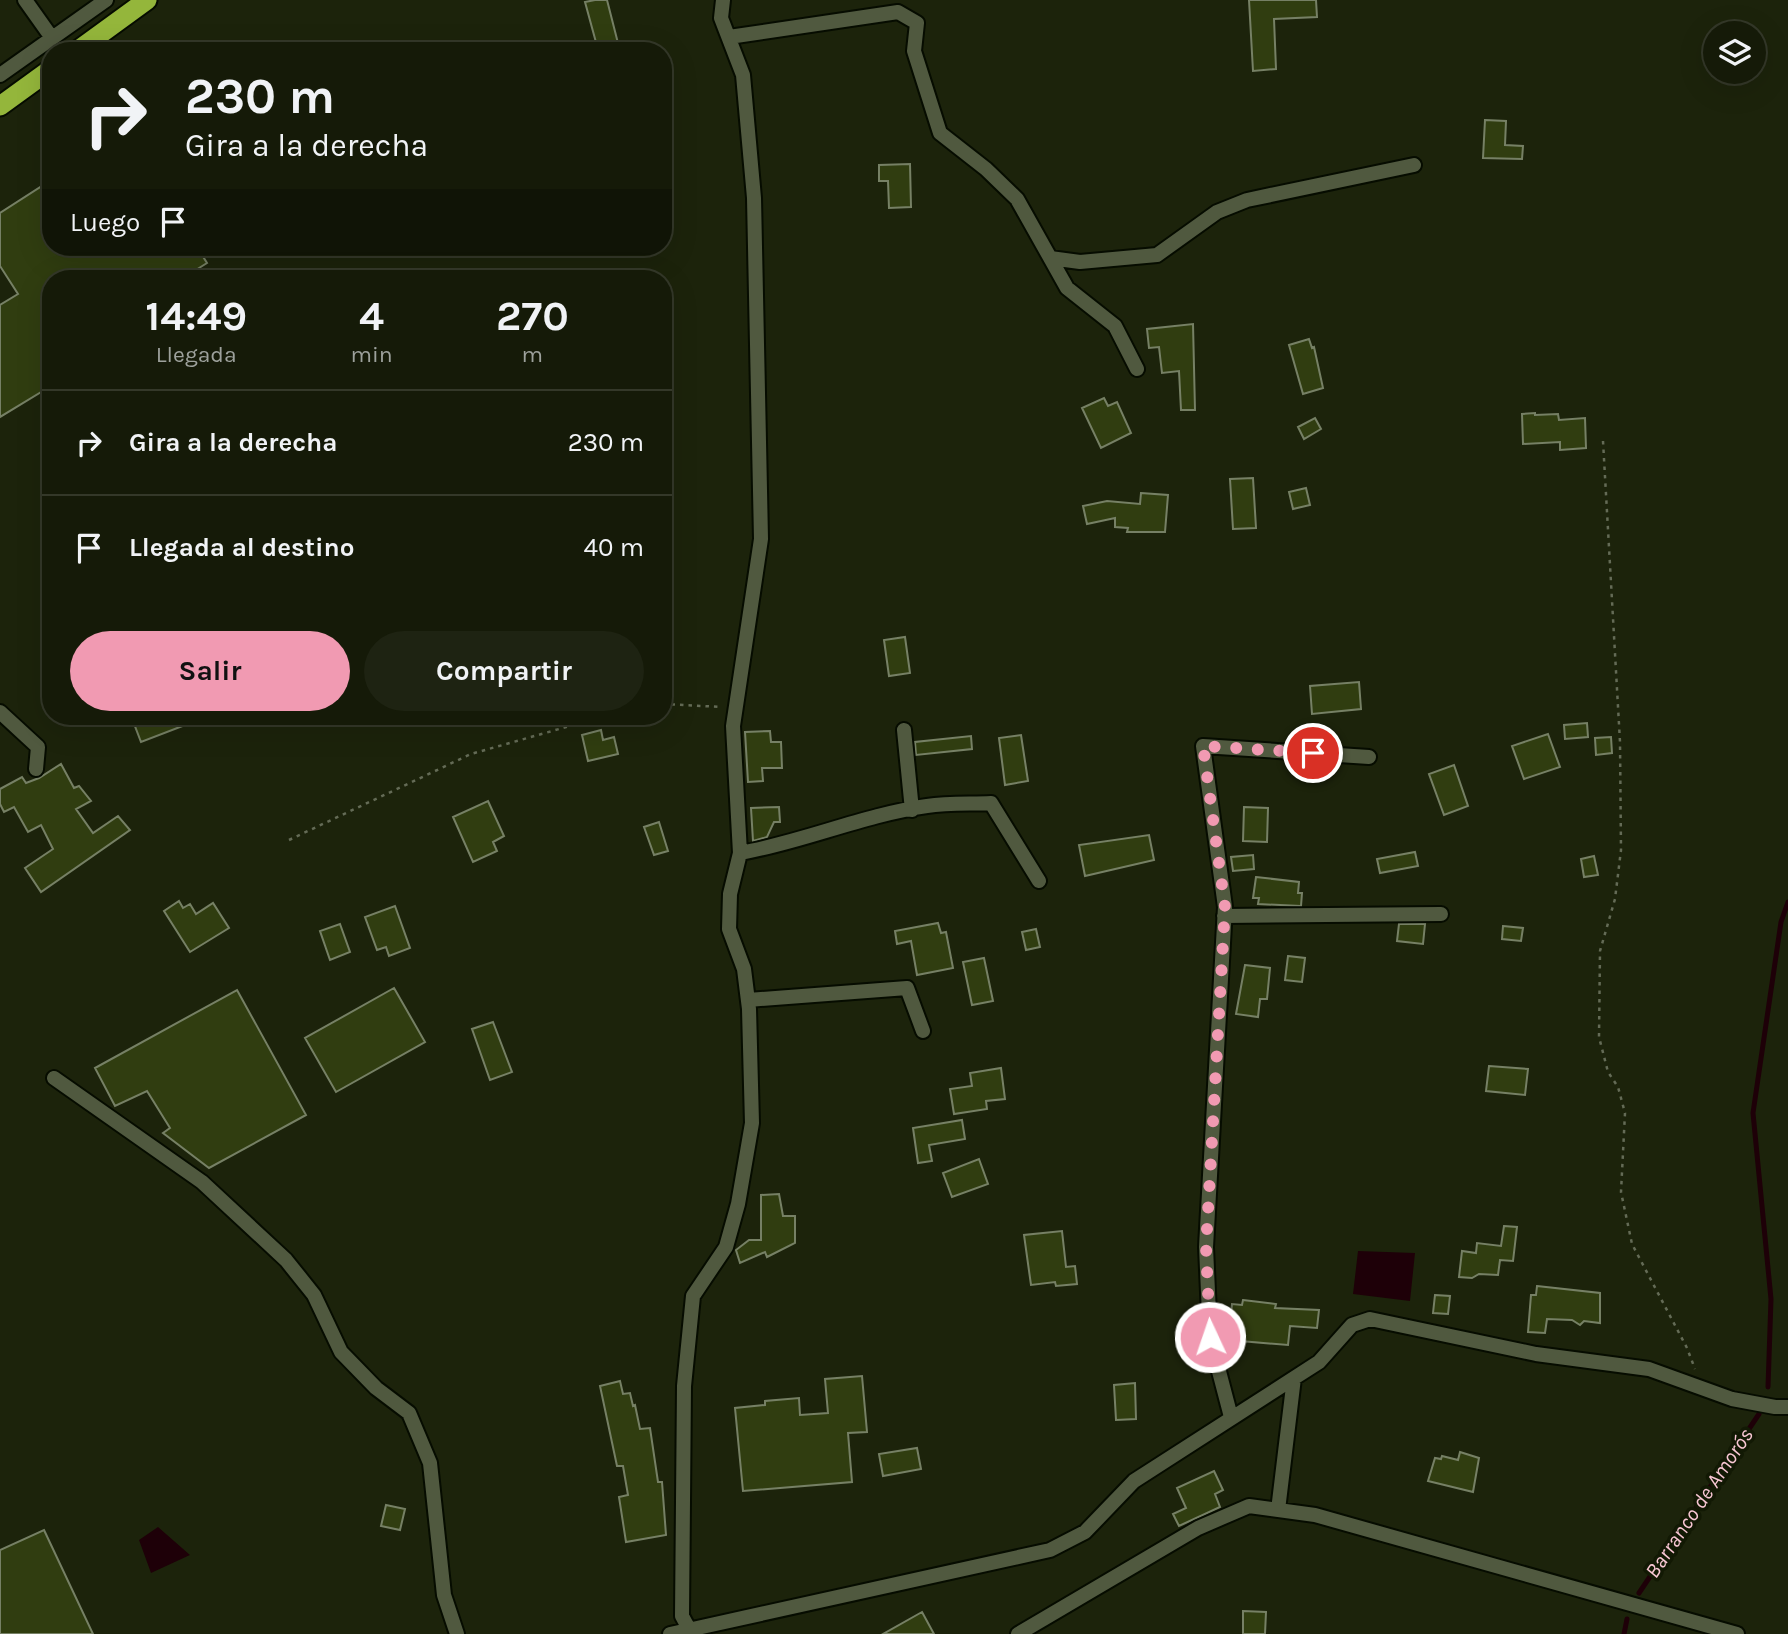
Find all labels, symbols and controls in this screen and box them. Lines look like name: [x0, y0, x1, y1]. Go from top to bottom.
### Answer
map controls: [1703, 21, 1766, 84]
button: layers: [1703, 21, 1766, 84]
text: 230 m: [185, 68, 335, 125]
icon: right: [70, 70, 161, 161]
text: Gira a la derecha: [185, 127, 428, 164]
icon: arrive: [154, 203, 192, 241]
text: Luego: [70, 207, 140, 238]
text: 14:49: [145, 291, 247, 341]
text: 4: [359, 291, 384, 341]
text: 270: [496, 291, 569, 341]
text: Llegada: [156, 341, 237, 368]
text: min: [350, 341, 393, 368]
text: m: [522, 341, 543, 368]
icon: right: [70, 424, 108, 462]
text: Gira a la derecha: [129, 427, 338, 458]
text: 230 m: [568, 427, 644, 458]
icon: arrive: [70, 529, 108, 567]
text: Llegada al destino: [129, 532, 355, 563]
text: 40 m: [584, 532, 644, 563]
button: Salir: [70, 631, 350, 711]
button: Compartir: [364, 631, 644, 711]
pin: [1283, 723, 1343, 783]
icon: arrive: [1294, 734, 1332, 772]
position arrow: [1173, 1300, 1247, 1374]
water label: Barranco de Amorós: [1640, 1424, 1758, 1582]

